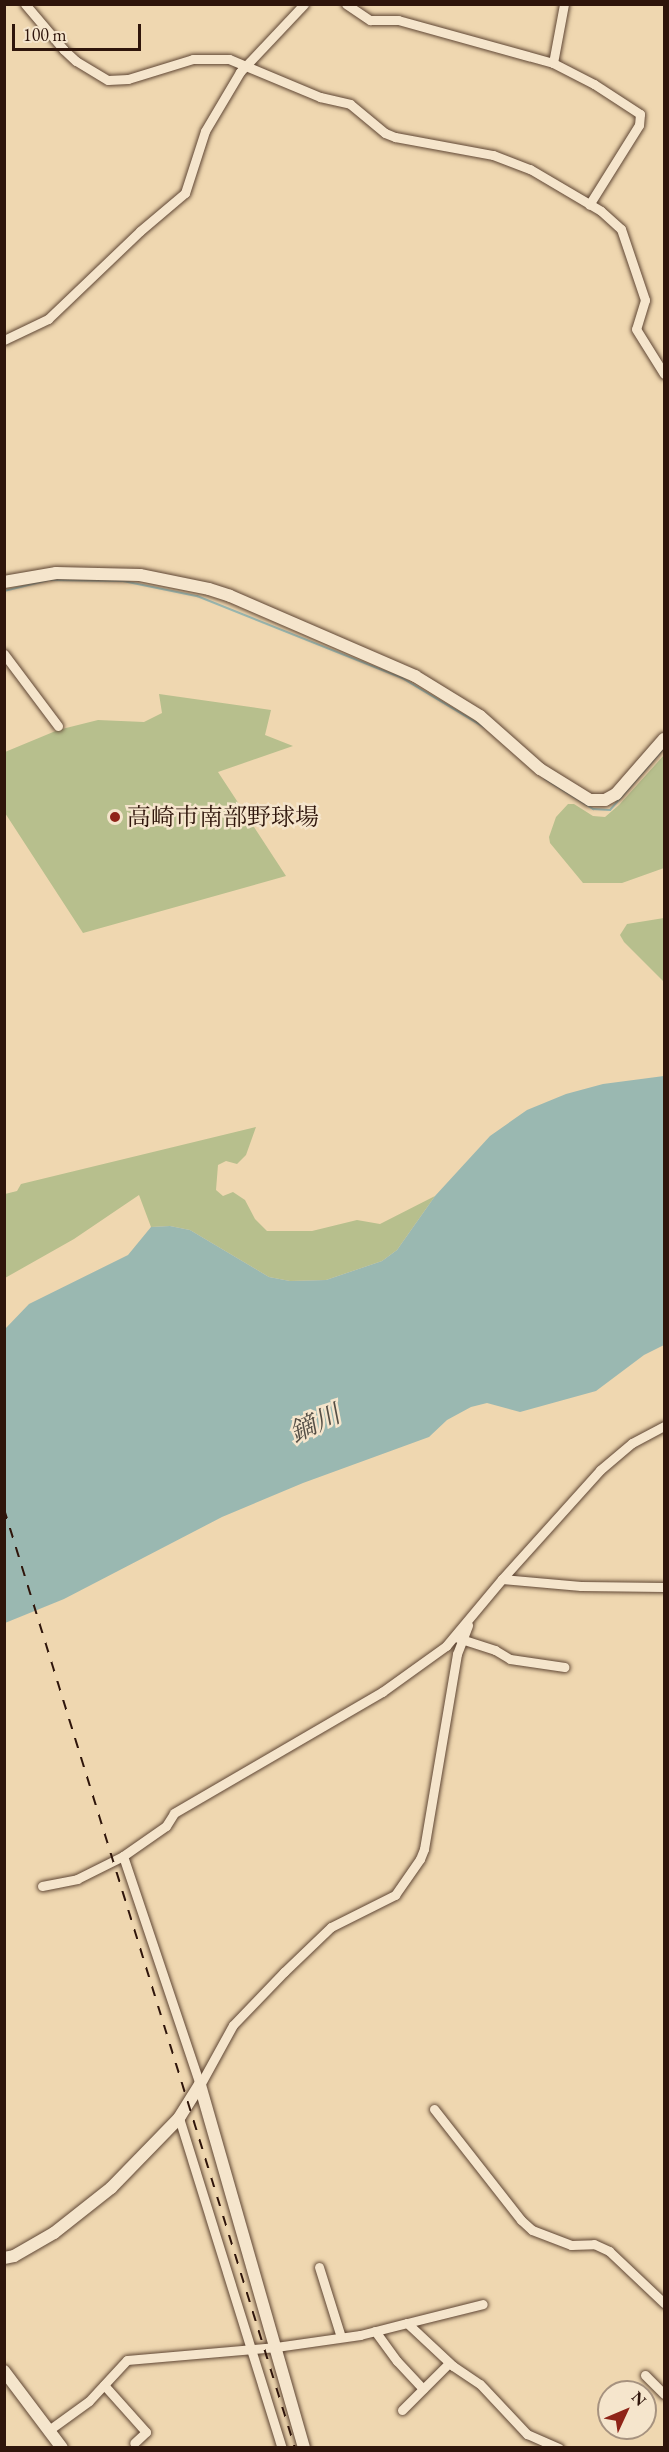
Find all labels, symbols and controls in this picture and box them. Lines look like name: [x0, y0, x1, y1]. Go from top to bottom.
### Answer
scale bar: [15, 12, 144, 50]
text: 100 m: [23, 23, 67, 46]
place label: 高崎市南部野球場: [127, 803, 319, 831]
marker: 高崎市南部野球場: [108, 810, 122, 824]
water label: 鏑川: [285, 1399, 345, 1449]
north arrow: [597, 2380, 657, 2440]
text: N: [627, 2387, 651, 2410]

